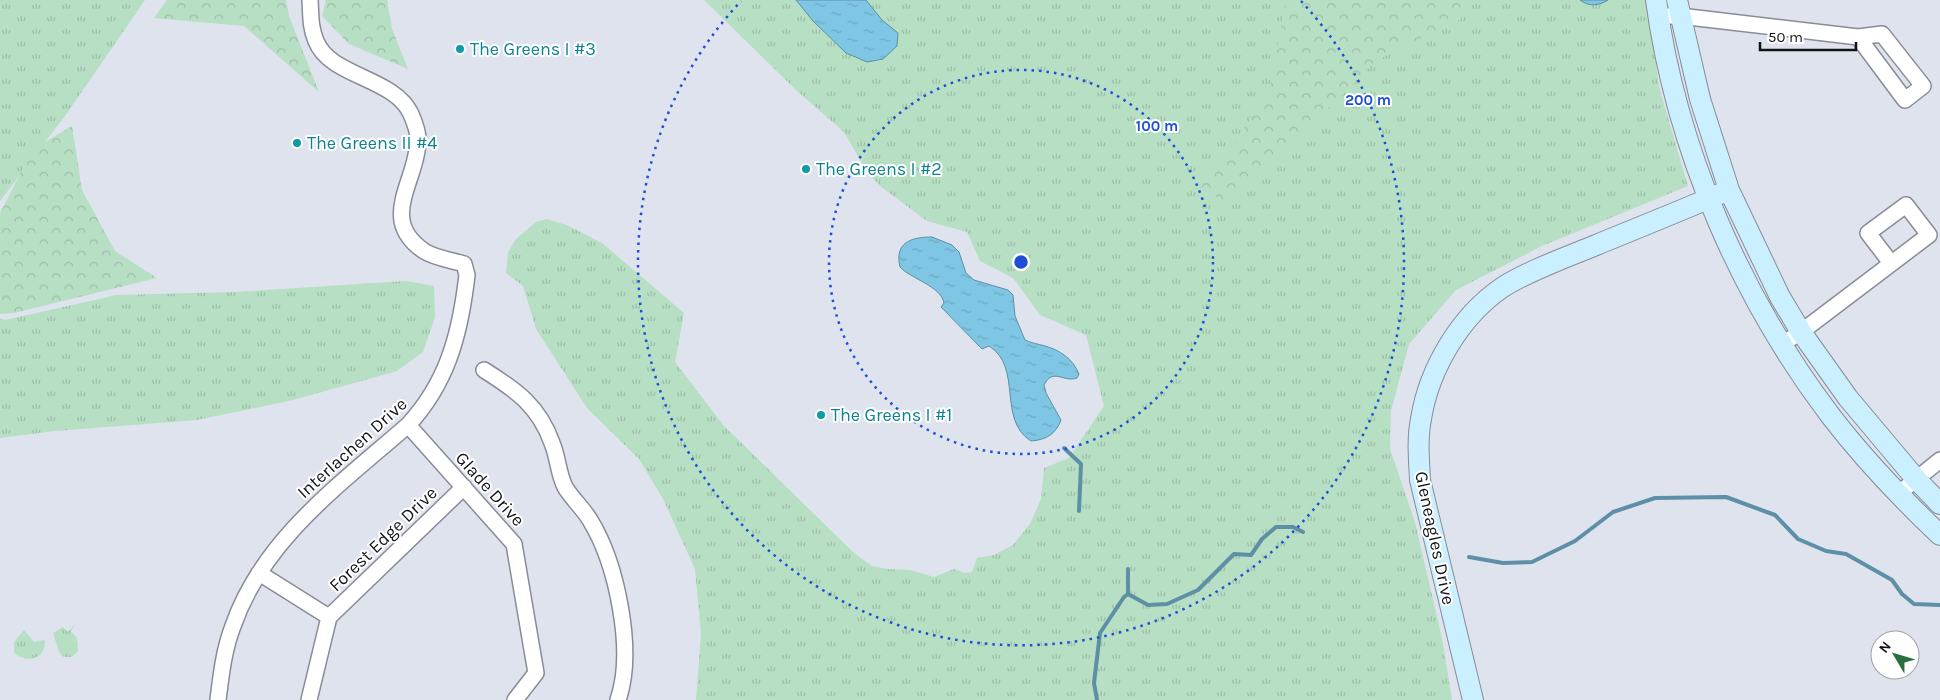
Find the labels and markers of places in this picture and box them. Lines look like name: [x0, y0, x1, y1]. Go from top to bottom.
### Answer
place label: The Greens I #3: [470, 38, 596, 60]
marker: The Greens I #3: [454, 43, 466, 55]
place label: The Greens II #4: [307, 132, 437, 154]
marker: The Greens II #4: [291, 137, 303, 149]
place label: The Greens I #2: [816, 158, 942, 180]
marker: The Greens I #2: [800, 163, 812, 175]
centre of rings: [1012, 253, 1030, 271]
place label: The Greens I #1: [831, 404, 952, 426]
marker: The Greens I #1: [815, 409, 827, 421]

